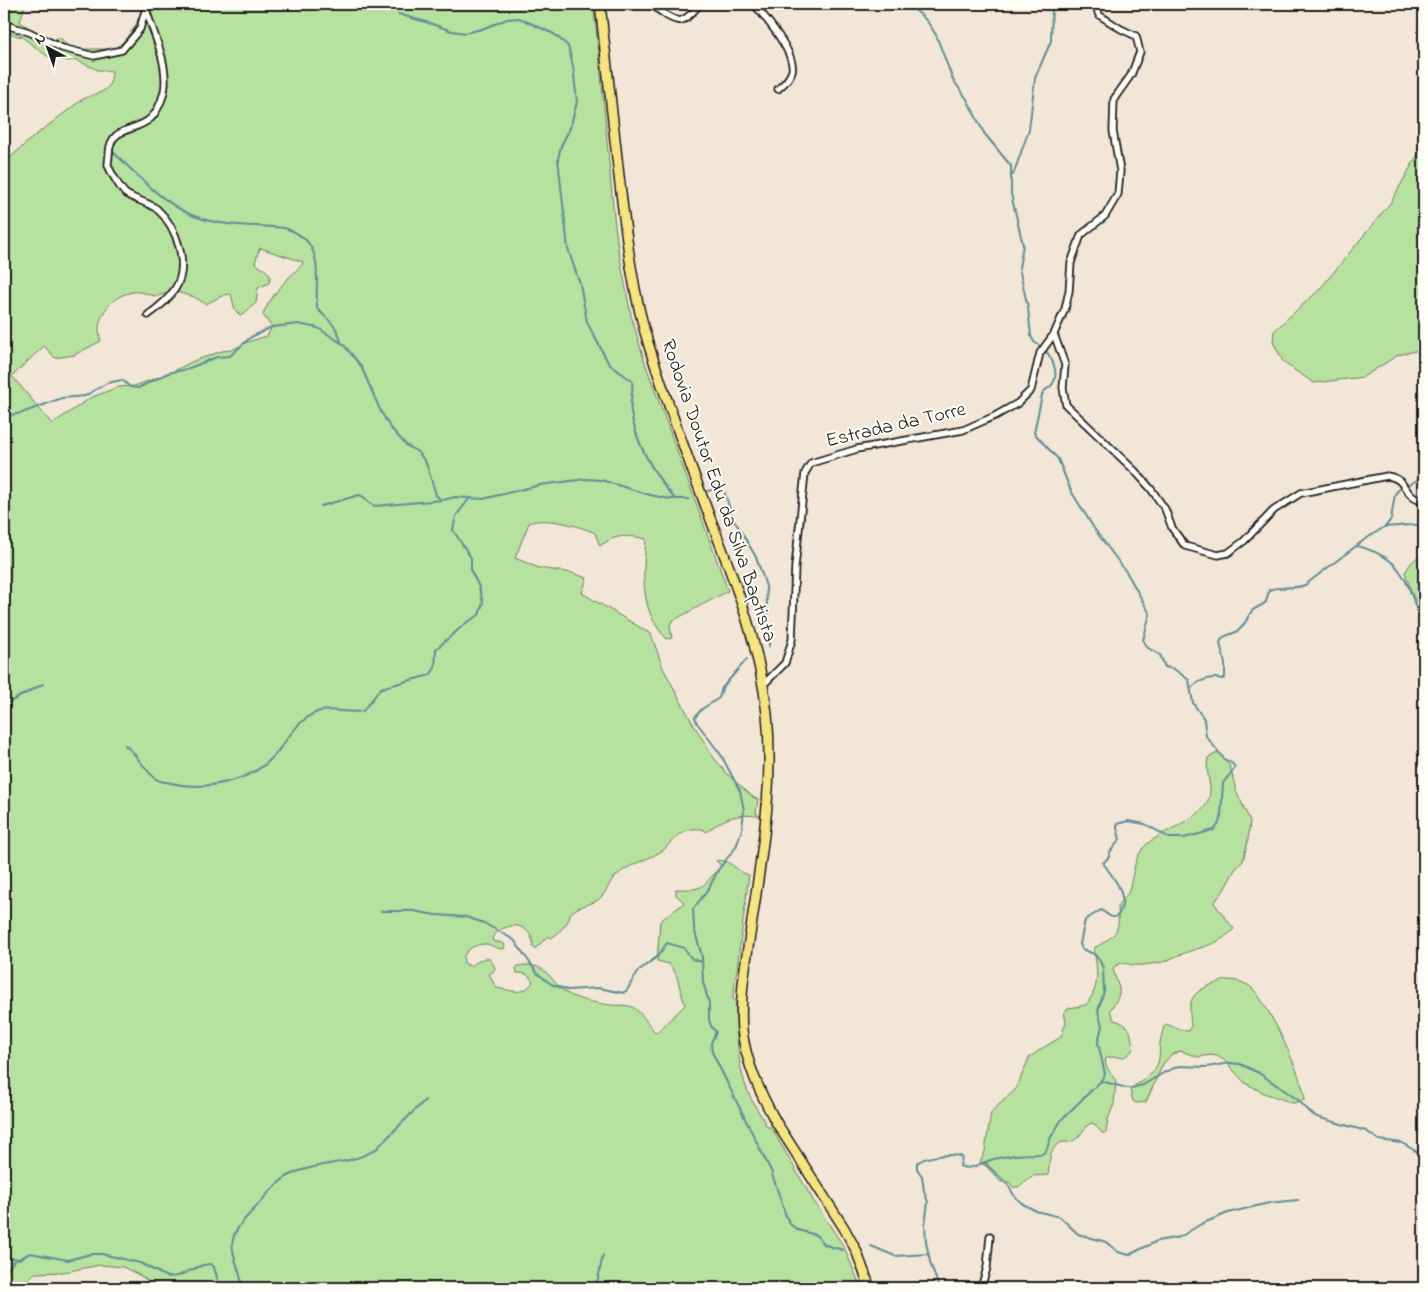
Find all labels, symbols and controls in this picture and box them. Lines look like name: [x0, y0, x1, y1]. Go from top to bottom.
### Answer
north arrow: [22, 22, 72, 72]
text: N: [30, 28, 51, 50]
street label: Rodovia Doutor Edu da Silva Baptista: [652, 336, 784, 646]
street label: Estrada da Torre: [823, 396, 969, 456]

